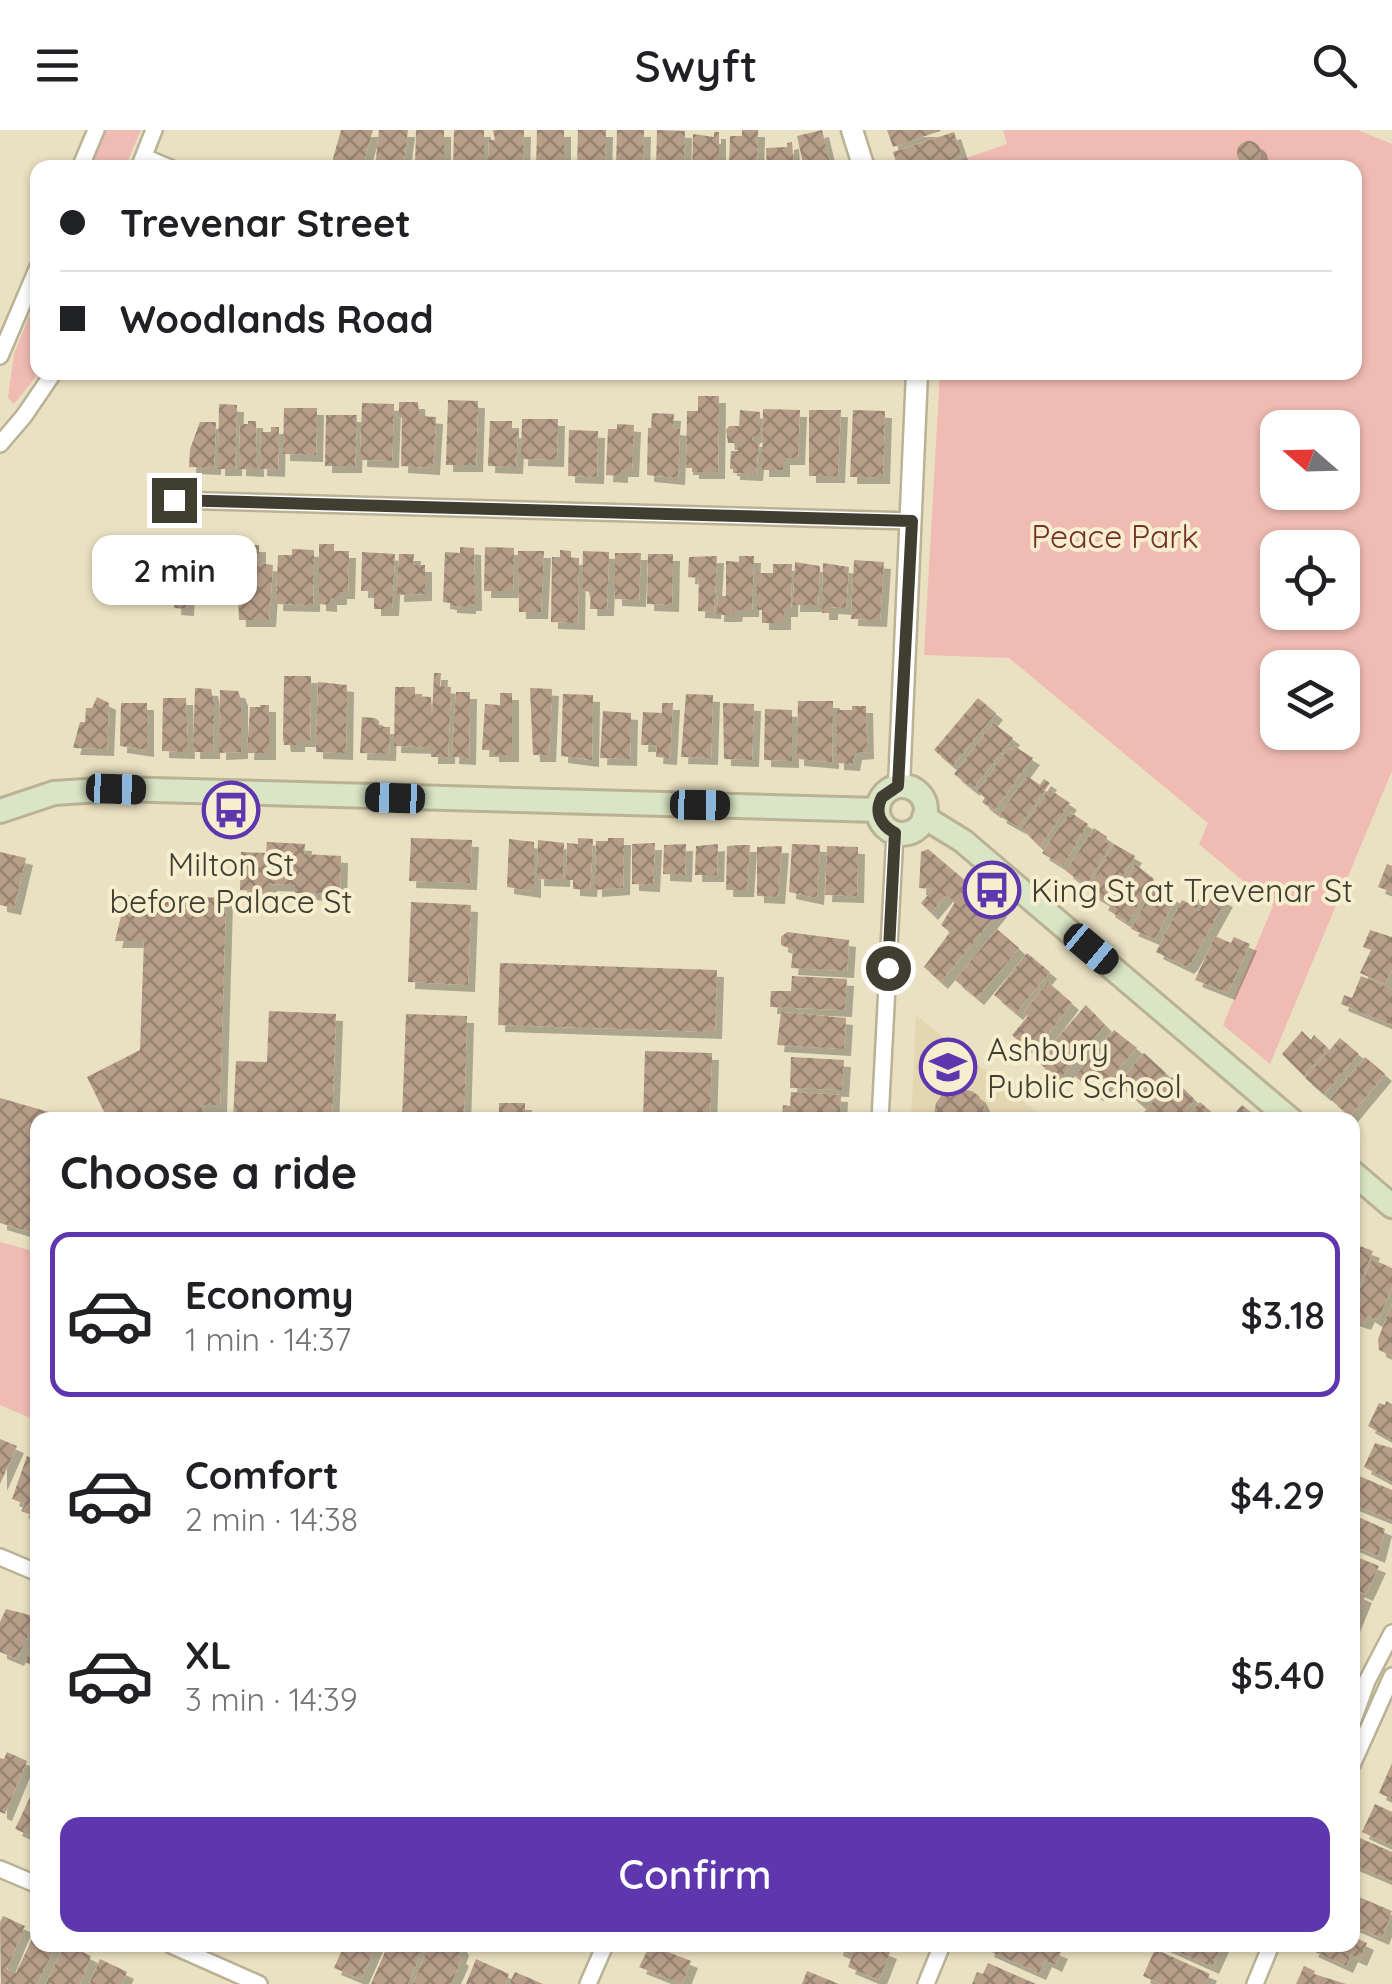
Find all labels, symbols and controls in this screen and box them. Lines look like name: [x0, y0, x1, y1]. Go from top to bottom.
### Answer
text: Swyft: [635, 37, 757, 93]
icon: menu: [30, 38, 85, 93]
icon: search: [1307, 38, 1362, 93]
text: Trevenar Street: [120, 199, 411, 247]
text: Woodlands Road: [120, 295, 434, 343]
north arrow: [1260, 410, 1360, 510]
map controls: [1260, 410, 1360, 750]
route end: [152, 478, 197, 523]
park label: Peace Park: [1031, 516, 1199, 556]
button: locate: [1260, 530, 1360, 630]
callout: 2 min: [91, 535, 256, 605]
text: 2 min: [133, 550, 216, 590]
button: layers: [1260, 650, 1360, 750]
car: [85, 773, 147, 805]
bus stop icon: Milton St before Palace St: [201, 780, 261, 840]
car: [364, 782, 426, 814]
car: [670, 789, 730, 821]
place label: Milton St before Palace St: [110, 844, 352, 921]
bus stop icon: King St at Trevenar St: [962, 860, 1022, 920]
place label: King St at Trevenar St: [1031, 870, 1353, 910]
car: [1058, 918, 1124, 980]
route start: [866, 946, 911, 991]
place label: Ashbury Public School: [987, 1029, 1182, 1106]
school or university icon: Ashbury Public School: [918, 1037, 978, 1097]
text: Choose a ride: [60, 1144, 357, 1200]
icon: car: [65, 1270, 155, 1360]
text: Economy: [185, 1271, 354, 1319]
text: $3.18: [1240, 1291, 1325, 1339]
text: 1 min · 14:37: [185, 1319, 351, 1359]
icon: car: [65, 1450, 155, 1540]
text: Comfort: [185, 1451, 339, 1499]
text: $4.29: [1230, 1471, 1325, 1519]
text: 2 min · 14:38: [185, 1499, 358, 1539]
icon: car: [65, 1630, 155, 1720]
text: XL: [185, 1631, 231, 1679]
text: $5.40: [1230, 1651, 1325, 1699]
text: 3 min · 14:39: [185, 1679, 358, 1719]
button: Confirm: [60, 1817, 1330, 1932]

